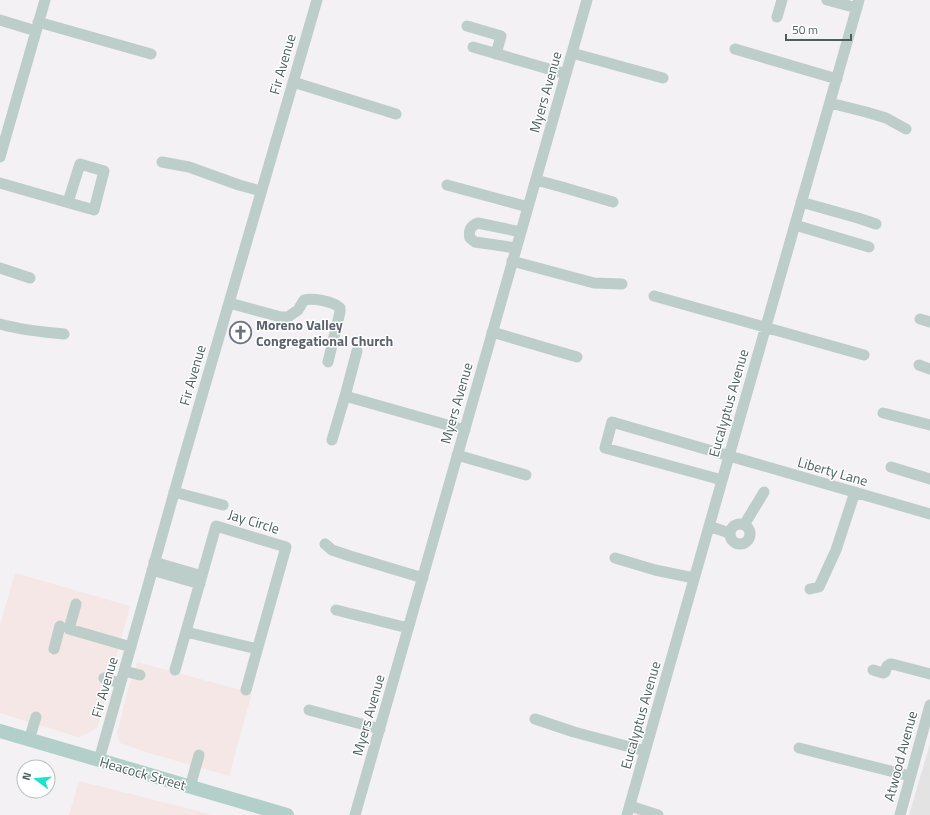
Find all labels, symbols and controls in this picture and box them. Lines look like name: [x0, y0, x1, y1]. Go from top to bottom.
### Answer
scale bar: [786, 16, 851, 42]
text: 50 m: [792, 20, 818, 39]
street label: Fir Avenue: [263, 31, 301, 97]
street label: Myers Avenue: [523, 49, 567, 135]
place label: Moreno Valley Congregational Church: [256, 314, 393, 351]
church icon: Moreno Valley Congregational Church: [227, 319, 253, 345]
street label: Fir Avenue: [173, 342, 211, 408]
street label: Eucalyptus Avenue: [703, 347, 753, 459]
street label: Myers Avenue: [434, 360, 478, 446]
street label: Liberty Lane: [795, 451, 871, 491]
street label: Jay Circle: [226, 503, 282, 539]
street label: Fir Avenue: [85, 654, 123, 720]
street label: Eucalyptus Avenue: [615, 659, 665, 771]
street label: Myers Avenue: [346, 672, 390, 758]
street label: Atwood Avenue: [878, 709, 922, 803]
street label: Heacock Street: [97, 751, 189, 795]
north arrow: [16, 759, 56, 799]
text: N: [18, 770, 35, 782]

